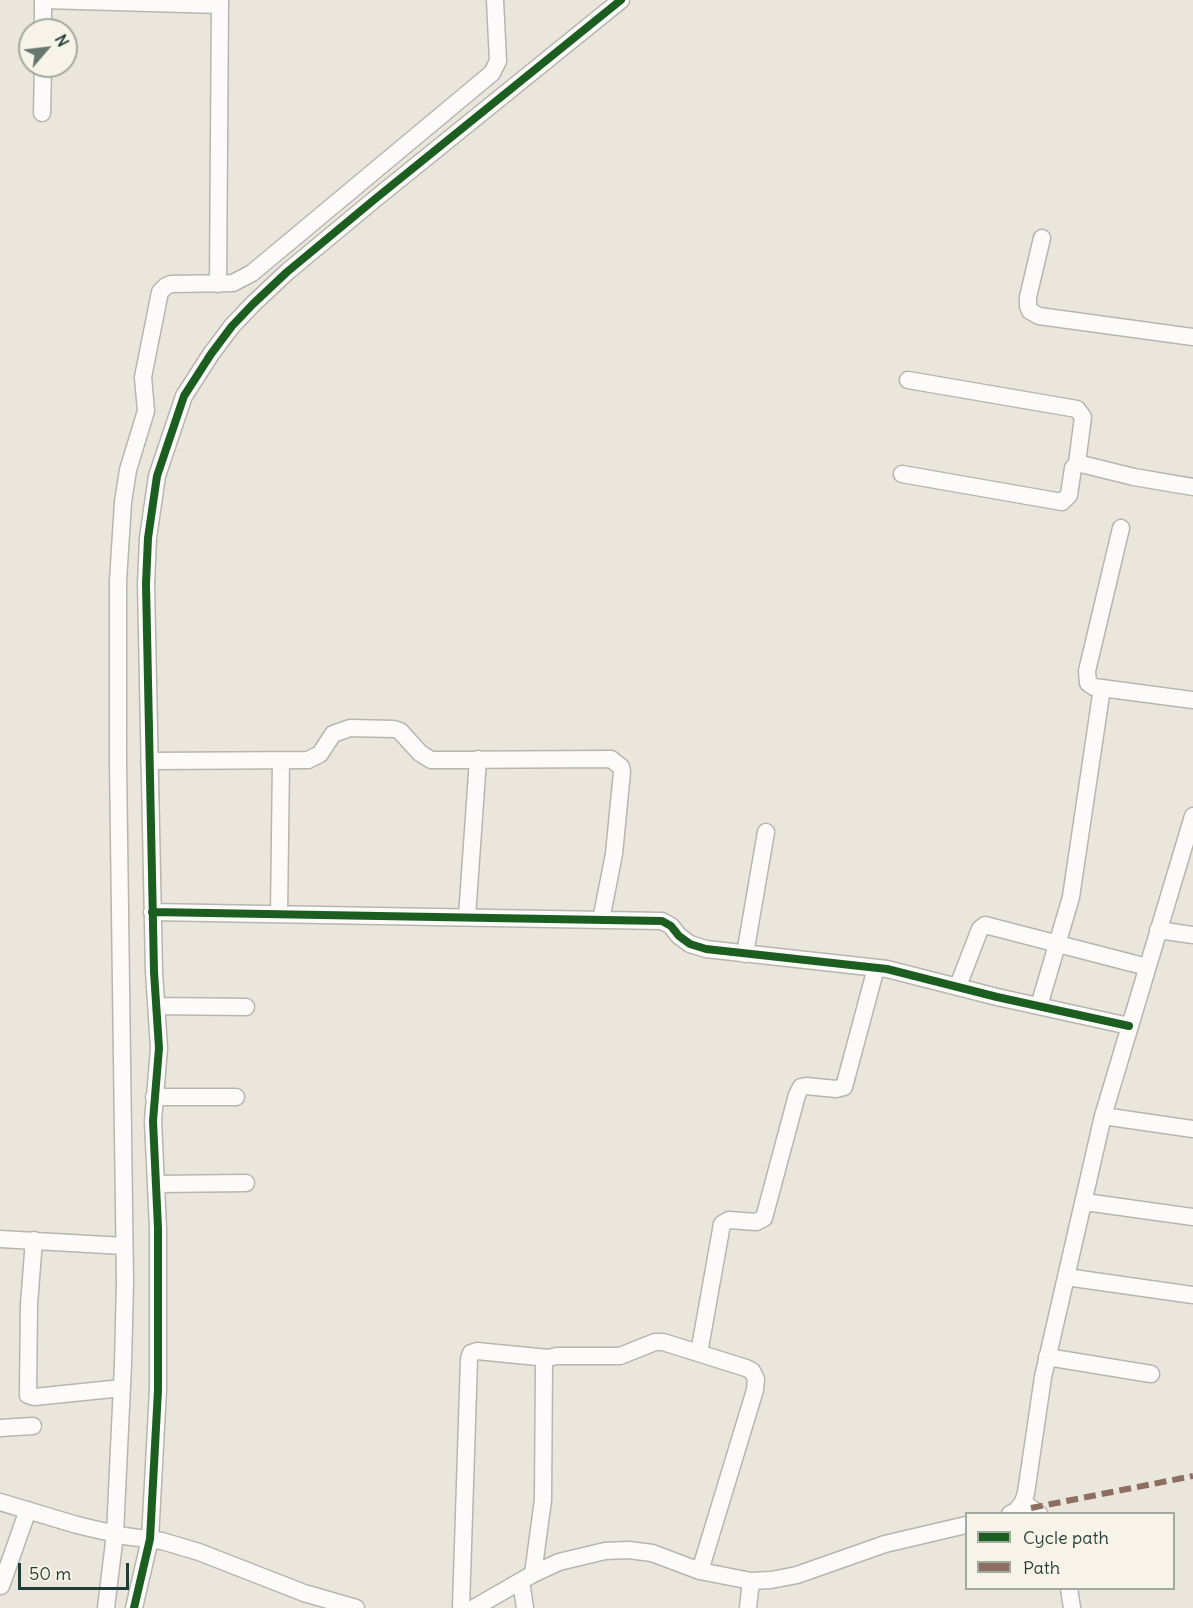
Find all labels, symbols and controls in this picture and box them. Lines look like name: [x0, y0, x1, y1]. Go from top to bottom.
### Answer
north arrow: [18, 18, 78, 78]
text: N: [51, 31, 74, 50]
legend: [965, 1512, 1175, 1590]
text: Cycle path: [1023, 1526, 1109, 1549]
scale bar: [21, 1551, 132, 1589]
text: Path: [1023, 1556, 1060, 1579]
text: 50 m: [29, 1562, 71, 1585]

